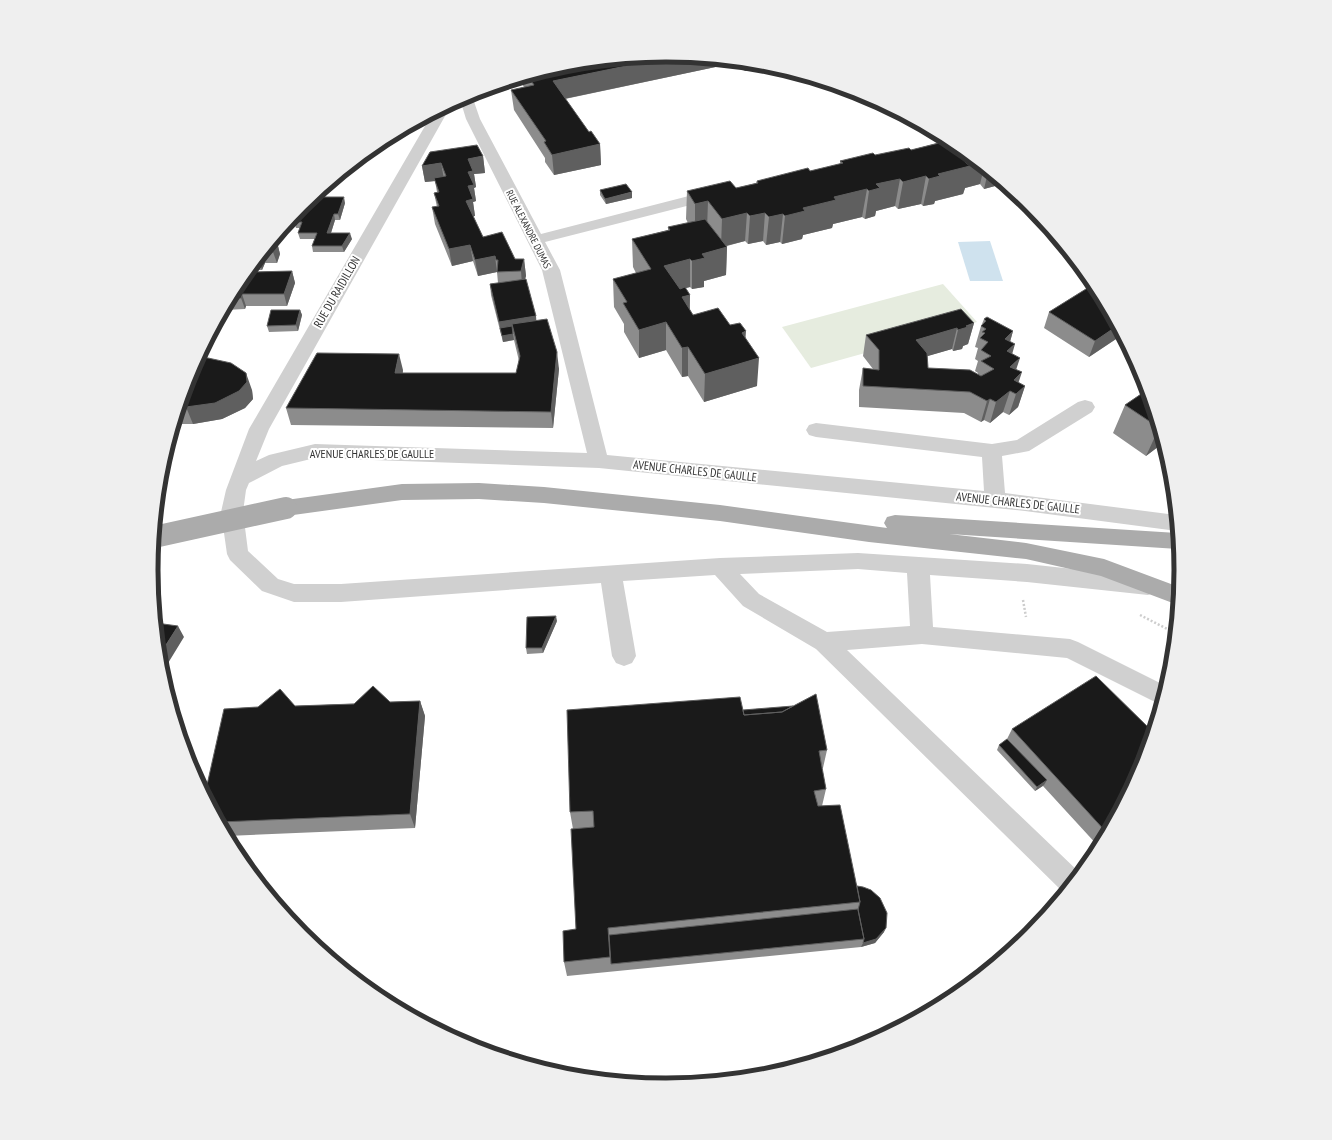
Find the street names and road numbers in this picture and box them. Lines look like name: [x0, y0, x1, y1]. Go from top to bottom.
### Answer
street label: RUE ALEXANDRE DUMAS: [503, 188, 554, 271]
street label: RUE DU RAIDILLON: [310, 253, 363, 330]
street label: AVENUE CHARLES DE GAULLE: [310, 446, 434, 461]
street label: AVENUE CHARLES DE GAULLE: [632, 457, 758, 484]
street label: AVENUE CHARLES DE GAULLE: [955, 489, 1081, 516]

